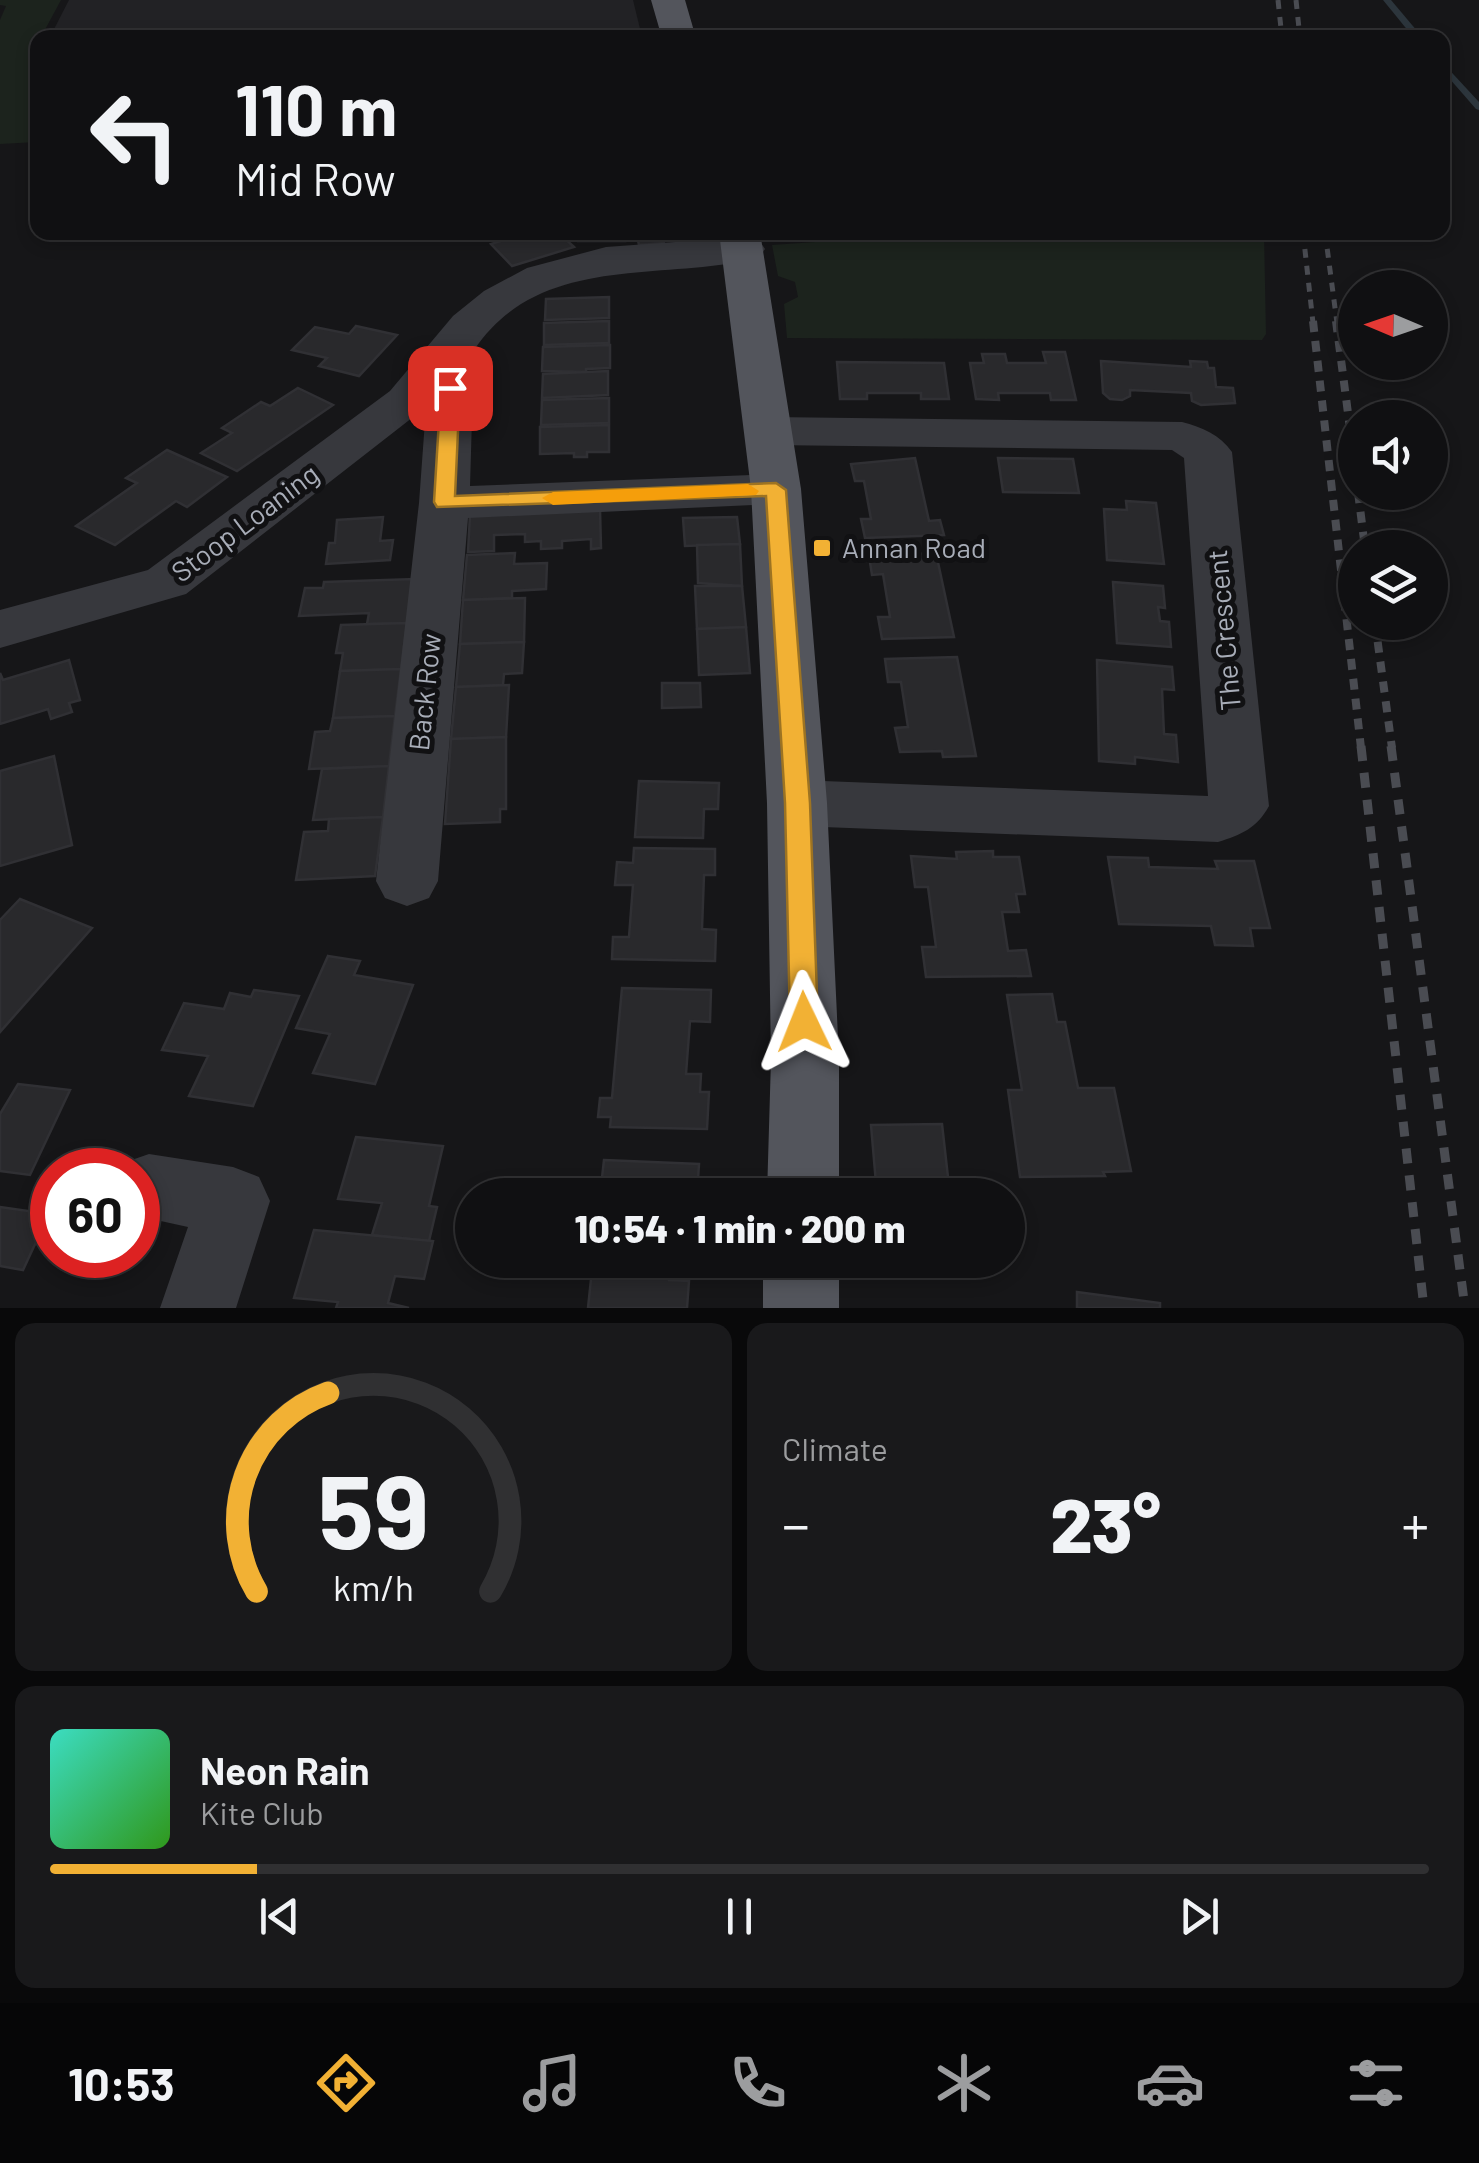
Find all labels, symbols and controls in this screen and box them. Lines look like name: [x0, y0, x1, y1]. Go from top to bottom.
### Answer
text: 110 m: [235, 66, 397, 150]
icon: left: [70, 70, 200, 200]
text: Mid Row: [235, 151, 396, 205]
north arrow: [1338, 270, 1448, 380]
map controls: [1338, 270, 1448, 640]
pin: [408, 346, 493, 431]
icon: arrive: [423, 361, 478, 416]
button: sound: [1338, 400, 1448, 510]
street label: Stoop Loaning: [164, 456, 325, 589]
place label: Annan Road: [842, 530, 986, 564]
button: layers: [1338, 530, 1448, 640]
marker: Annan Road: [811, 537, 833, 559]
street label: The Crescent: [1199, 548, 1247, 712]
street label: Back Row: [401, 632, 447, 752]
position arrow: [752, 970, 856, 1074]
speed limit sign: 60: [30, 1148, 160, 1278]
text: 10:54 · 1 min · 200 m: [575, 1205, 905, 1251]
text: Climate: [782, 1429, 888, 1467]
text: 59: [318, 1445, 429, 1570]
text: 23°: [1050, 1478, 1161, 1568]
text: −: [782, 1490, 810, 1556]
text: +: [1401, 1490, 1429, 1556]
text: km/h: [333, 1565, 414, 1608]
text: Neon Rain: [200, 1747, 369, 1793]
text: Kite Club: [200, 1793, 324, 1831]
icon: previous: [252, 1889, 307, 1944]
icon: pause: [712, 1889, 767, 1944]
icon: next: [1172, 1889, 1227, 1944]
icon: directions: [311, 2048, 381, 2118]
icon: music: [517, 2048, 587, 2118]
icon: phone: [723, 2048, 793, 2118]
icon: climate: [929, 2048, 999, 2118]
icon: car: [1135, 2048, 1205, 2118]
icon: filters: [1341, 2048, 1411, 2118]
text: 10:53: [68, 2056, 175, 2110]

